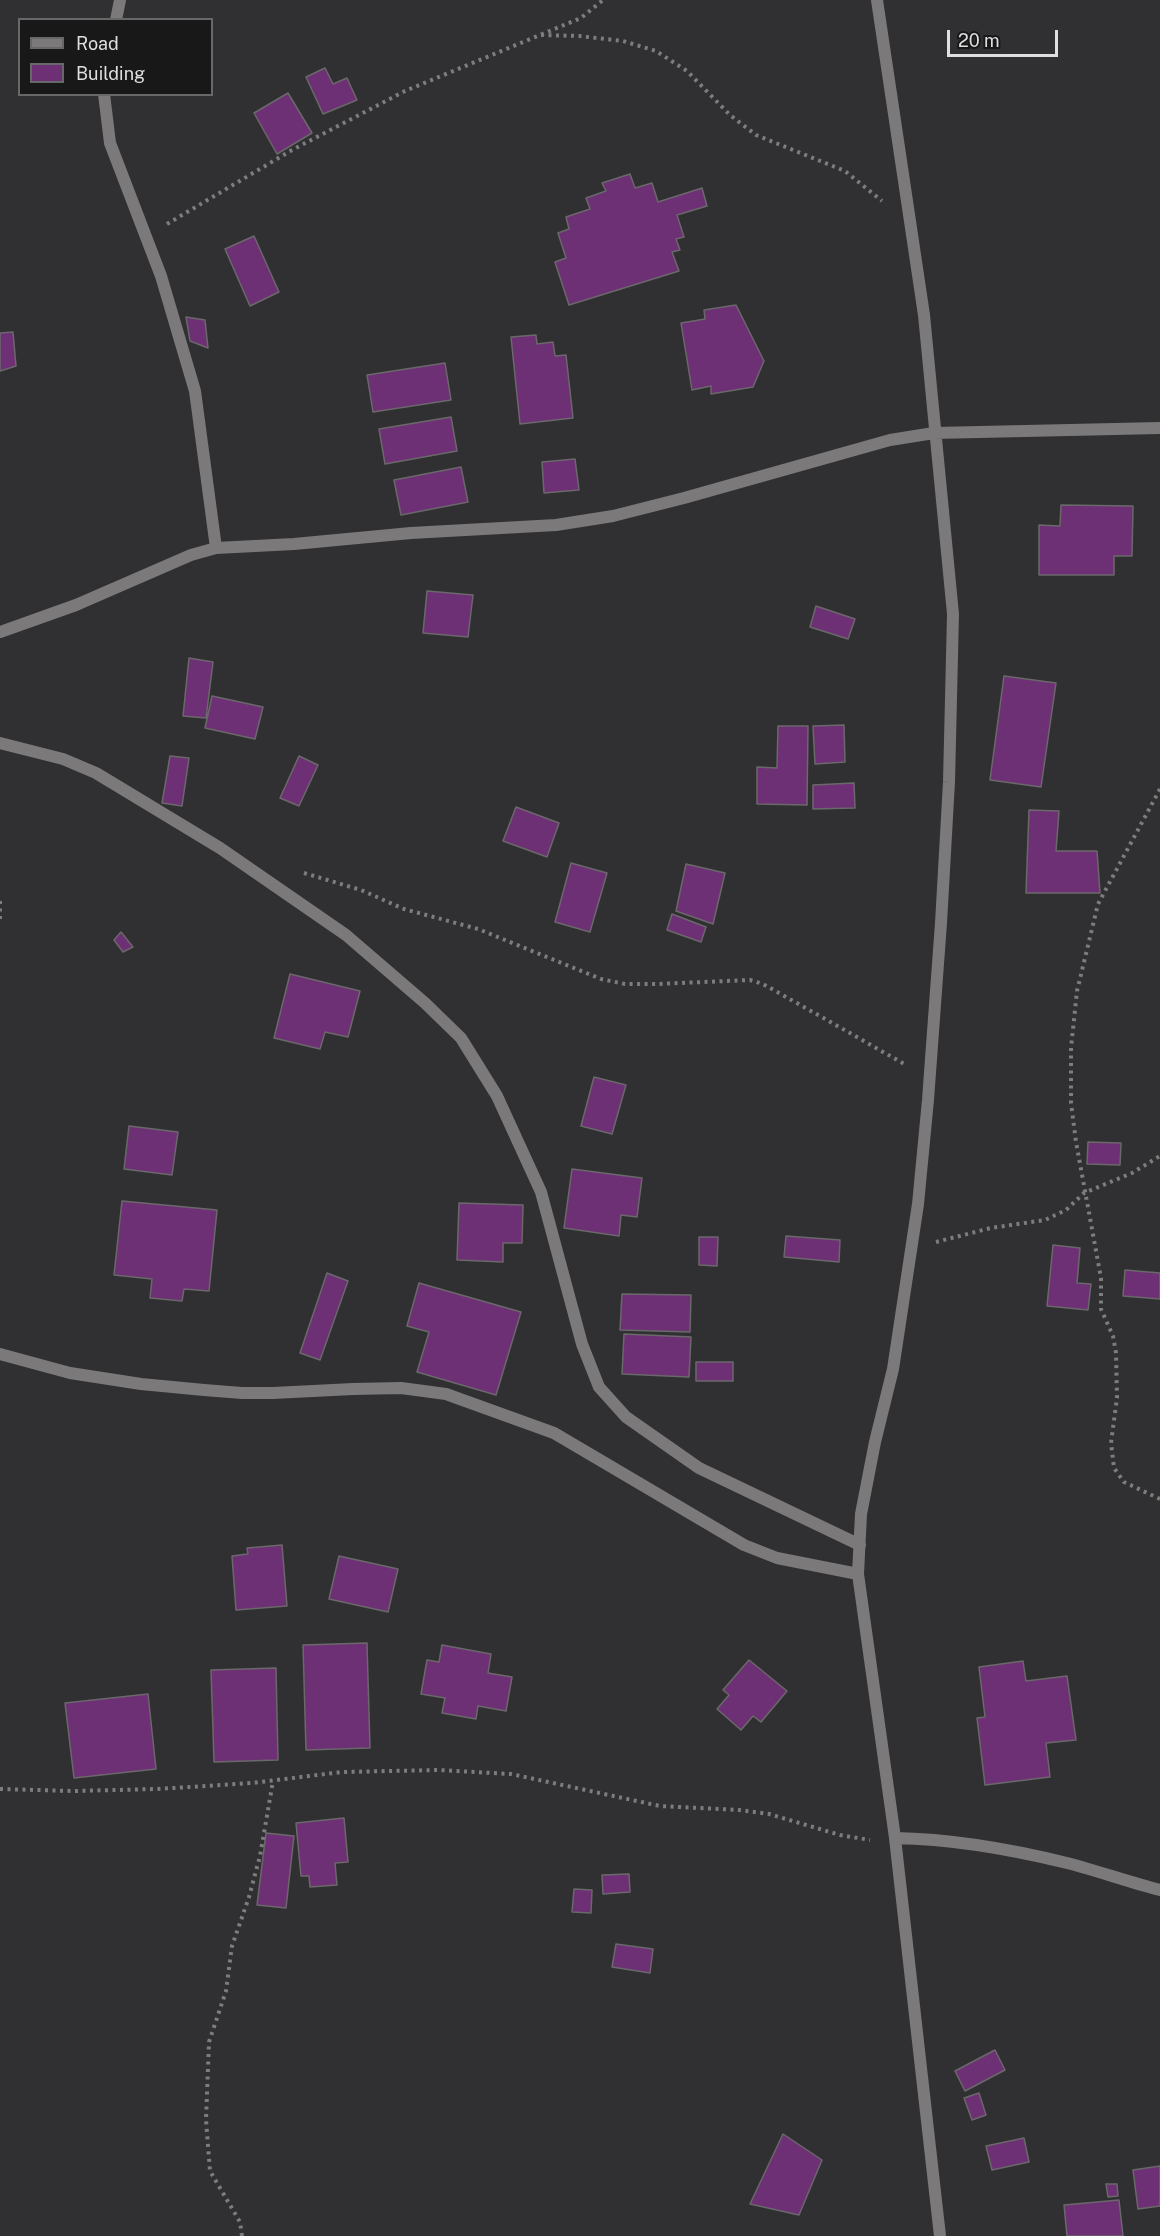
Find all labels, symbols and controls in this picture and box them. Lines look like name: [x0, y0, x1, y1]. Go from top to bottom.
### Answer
legend: [18, 18, 213, 96]
scale bar: [950, 18, 1061, 56]
text: 20 m: [958, 30, 1000, 51]
text: Road: [76, 33, 119, 54]
text: Building: [76, 63, 145, 84]

